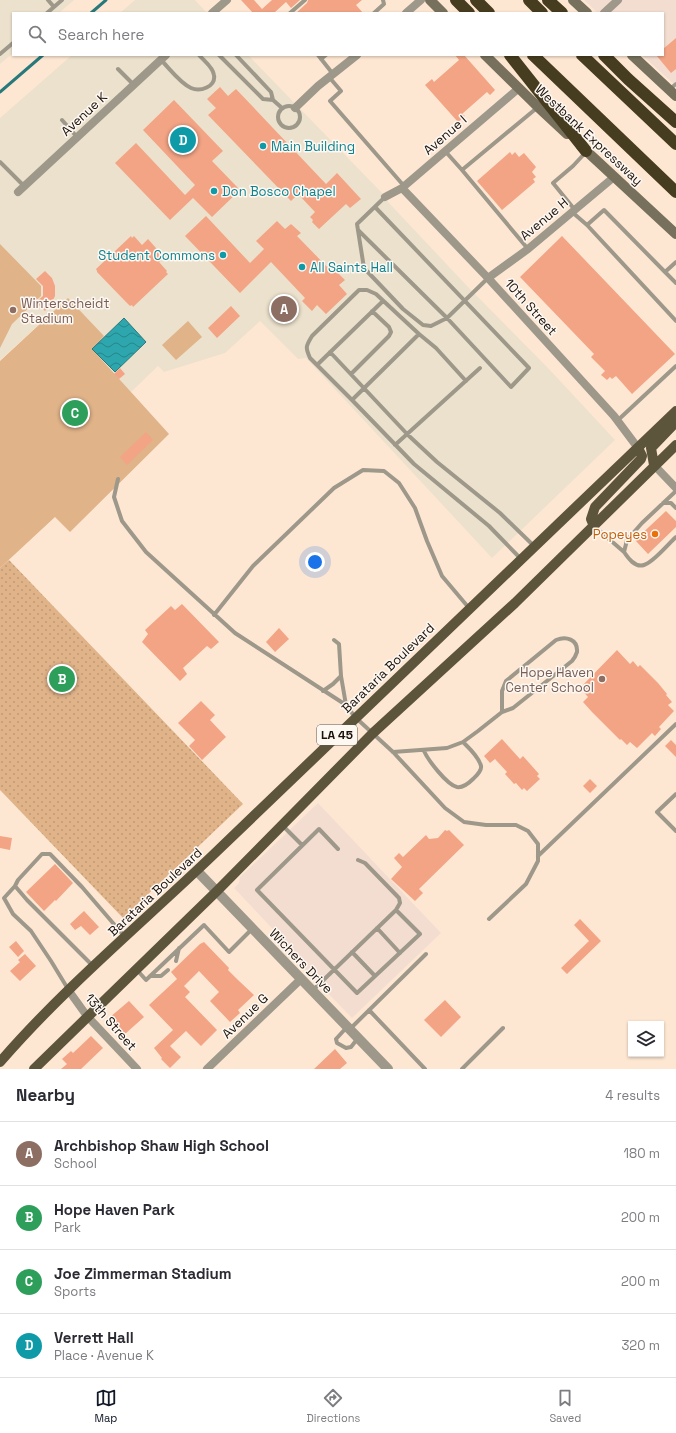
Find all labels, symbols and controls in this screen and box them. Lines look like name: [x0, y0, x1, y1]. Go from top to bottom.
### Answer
search box: [12, 12, 664, 56]
icon: search: [26, 23, 48, 45]
text: Search here: [58, 25, 144, 44]
street label: Westbank Expressway: [532, 81, 646, 189]
street label: Avenue K: [57, 88, 111, 140]
street label: Avenue I: [420, 111, 470, 159]
pin: D: [170, 125, 196, 155]
place label: Main Building: [271, 138, 355, 155]
marker: Main Building: [258, 141, 268, 151]
place label: Don Bosco Chapel: [222, 183, 336, 200]
marker: Don Bosco Chapel: [209, 186, 219, 196]
street label: Avenue H: [516, 194, 572, 244]
place label: Student Commons: [98, 247, 215, 264]
marker: Student Commons: [218, 250, 228, 260]
place label: All Saints Hall: [310, 259, 393, 276]
marker: All Saints Hall: [297, 262, 307, 272]
street label: 10th Street: [501, 275, 561, 339]
pin: A: [271, 294, 297, 324]
place label: Winterscheidt Stadium: [21, 295, 109, 327]
marker: Winterscheidt Stadium: [8, 305, 18, 315]
pin: C: [62, 398, 88, 428]
place label: Popeyes: [593, 526, 647, 543]
marker: Popeyes: [650, 529, 660, 539]
your location: [305, 552, 325, 572]
street label: Barataria Boulevard: [338, 619, 438, 717]
pin: B: [49, 664, 75, 694]
place label: Hope Haven Center School: [506, 664, 594, 696]
marker: Hope Haven Center School: [597, 674, 607, 684]
road number: LA 45: [317, 725, 357, 745]
street label: Barataria Boulevard: [104, 844, 206, 940]
street label: Wichers Drive: [266, 925, 336, 997]
street label: 13th Street: [82, 990, 140, 1054]
street label: Avenue G: [218, 990, 272, 1042]
map controls: [628, 1021, 664, 1057]
button: layers: [628, 1021, 664, 1057]
text: Nearby: [16, 1084, 75, 1106]
text: 4 results: [605, 1087, 660, 1104]
text: Archbishop Shaw High School: [54, 1136, 269, 1155]
text: A: [25, 1145, 33, 1162]
text: 180 m: [624, 1145, 660, 1162]
text: School: [54, 1155, 97, 1172]
text: Hope Haven Park: [54, 1200, 175, 1219]
text: B: [25, 1209, 33, 1226]
text: 200 m: [621, 1209, 660, 1226]
text: Park: [54, 1219, 81, 1236]
text: Joe Zimmerman Stadium: [54, 1264, 232, 1283]
text: C: [25, 1273, 33, 1290]
text: 200 m: [621, 1273, 660, 1290]
text: Sports: [54, 1283, 96, 1300]
text: Verrett Hall: [54, 1328, 134, 1347]
text: D: [25, 1337, 33, 1354]
text: 320 m: [621, 1337, 660, 1354]
text: Place · Avenue K: [54, 1347, 154, 1364]
tab: Map: [95, 1387, 117, 1425]
tab: Directions: [306, 1387, 360, 1425]
tab: Saved: [549, 1387, 581, 1425]

